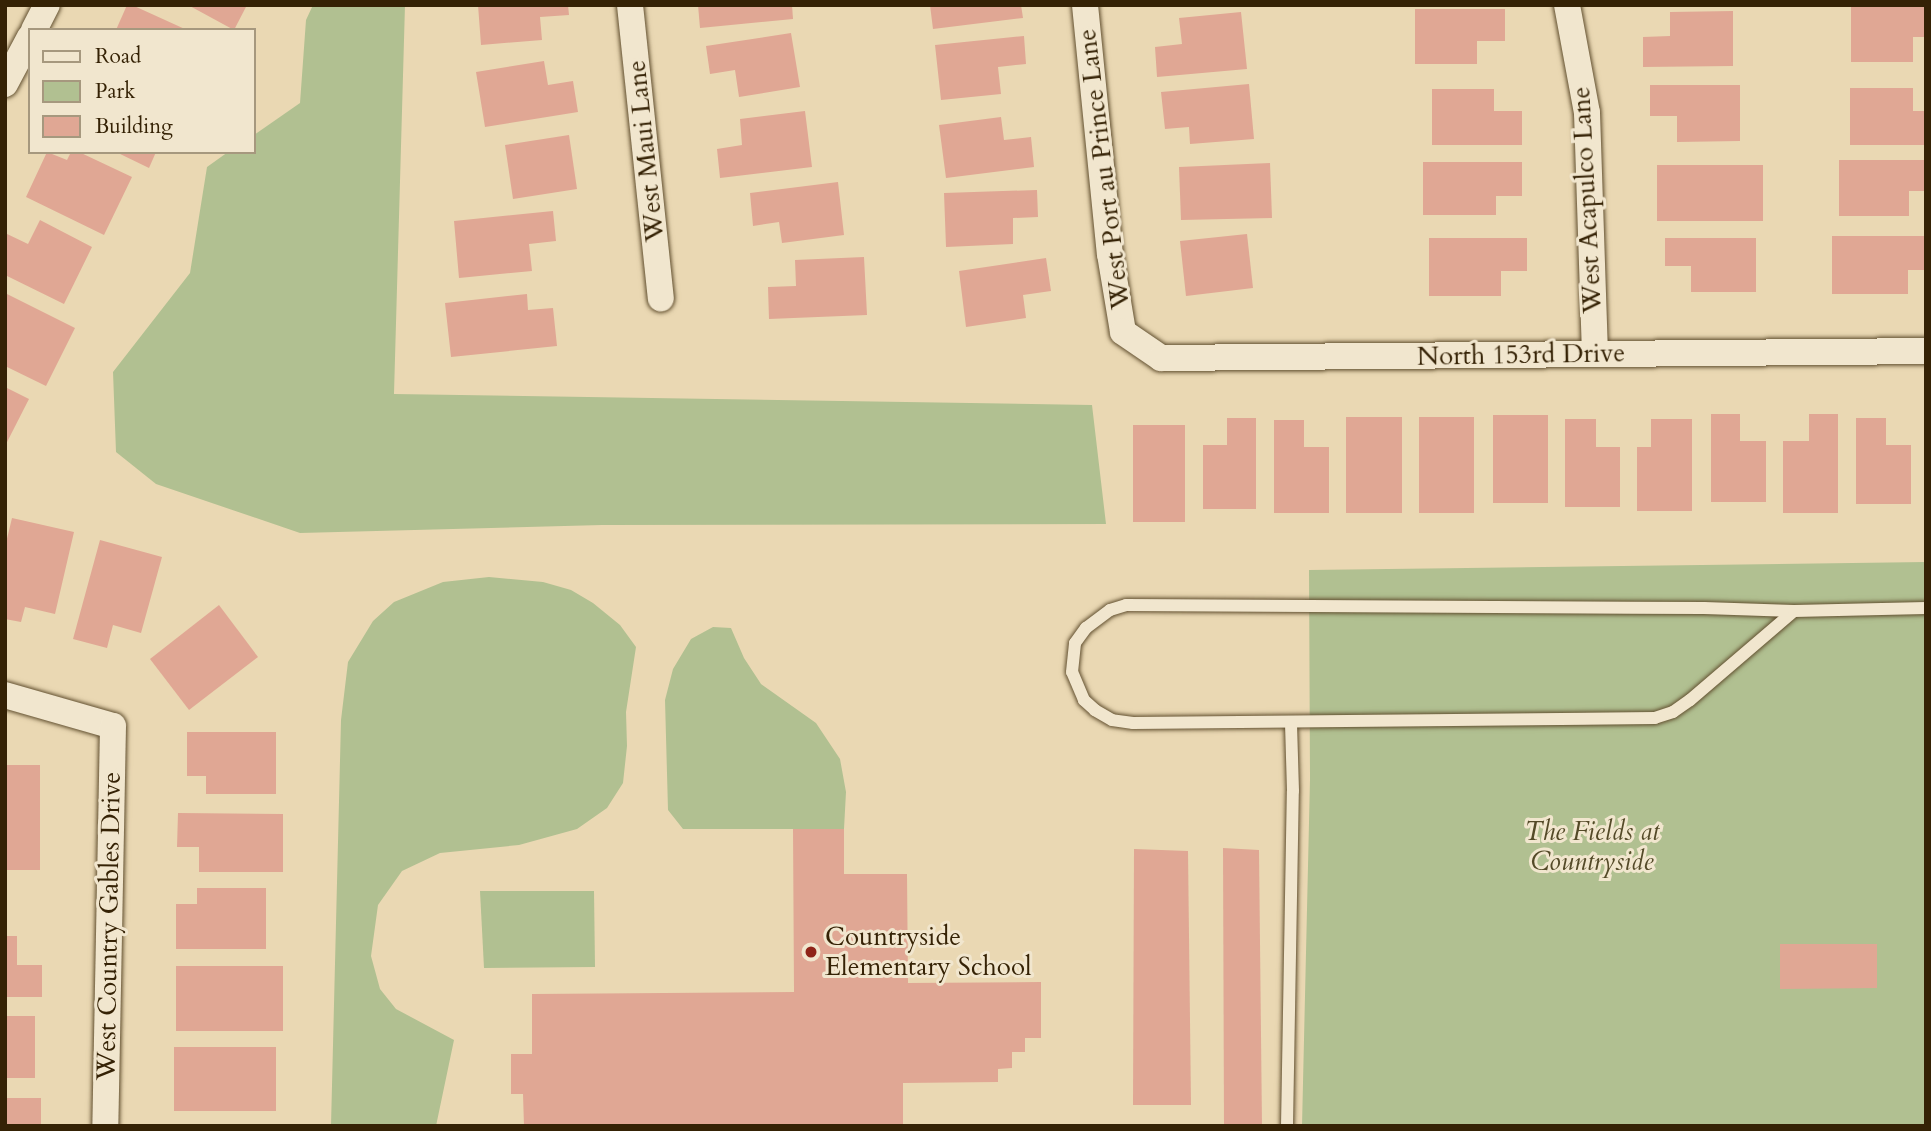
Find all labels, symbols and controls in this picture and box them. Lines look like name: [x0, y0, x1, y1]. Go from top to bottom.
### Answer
street label: West Port au Prince Lane: [1071, 27, 1137, 311]
legend: [28, 28, 256, 154]
text: Road: [95, 42, 141, 71]
street label: West Maui Lane: [621, 59, 671, 243]
text: Park: [95, 77, 135, 106]
street label: West Acapulco Lane: [1565, 86, 1609, 314]
text: Building: [95, 112, 173, 141]
street label: North 153rd Drive: [1417, 338, 1625, 372]
street label: West Country Gables Drive: [91, 771, 127, 1081]
park label: The Fields at Countryside: [1525, 816, 1659, 878]
place label: Countryside Elementary School: [825, 921, 1032, 982]
marker: Countryside Elementary School: [803, 944, 819, 960]

